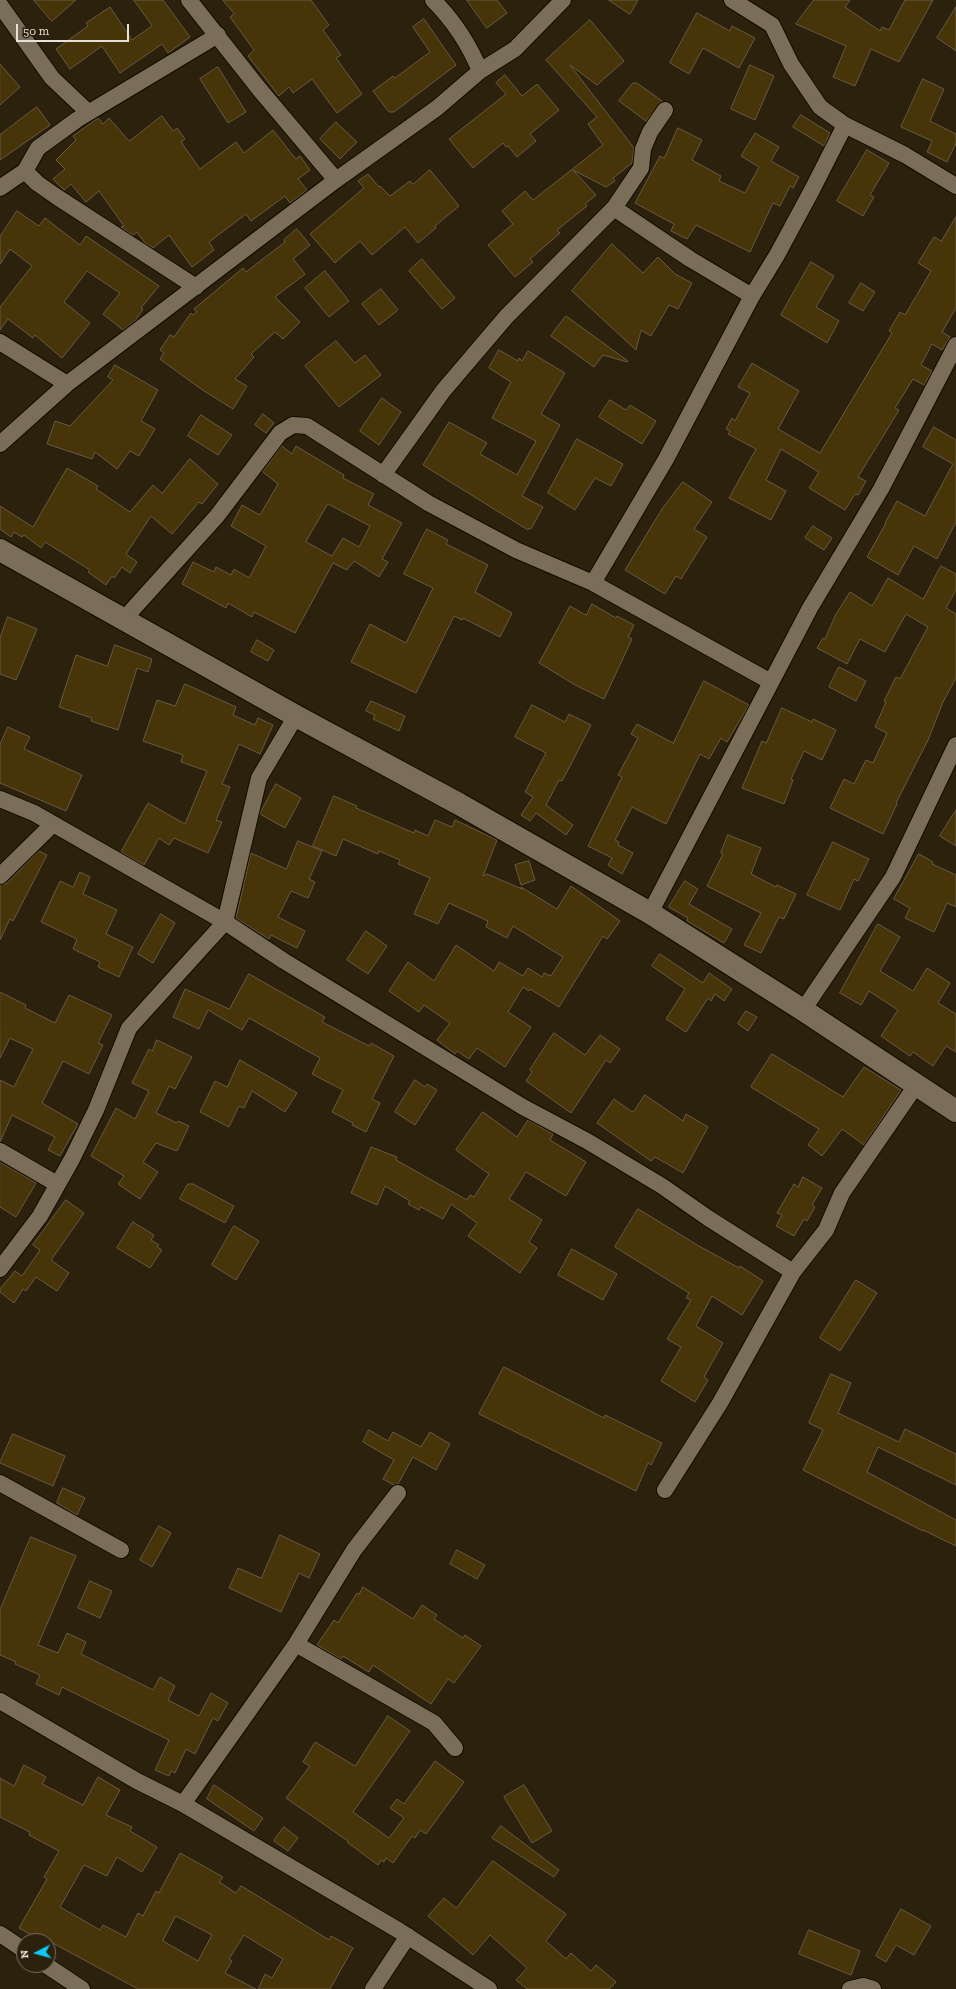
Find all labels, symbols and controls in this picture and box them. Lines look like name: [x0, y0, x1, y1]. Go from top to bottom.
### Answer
scale bar: [18, 16, 131, 42]
text: 50 m: [23, 24, 49, 38]
north arrow: [16, 1933, 56, 1973]
text: N: [18, 1949, 31, 1959]

